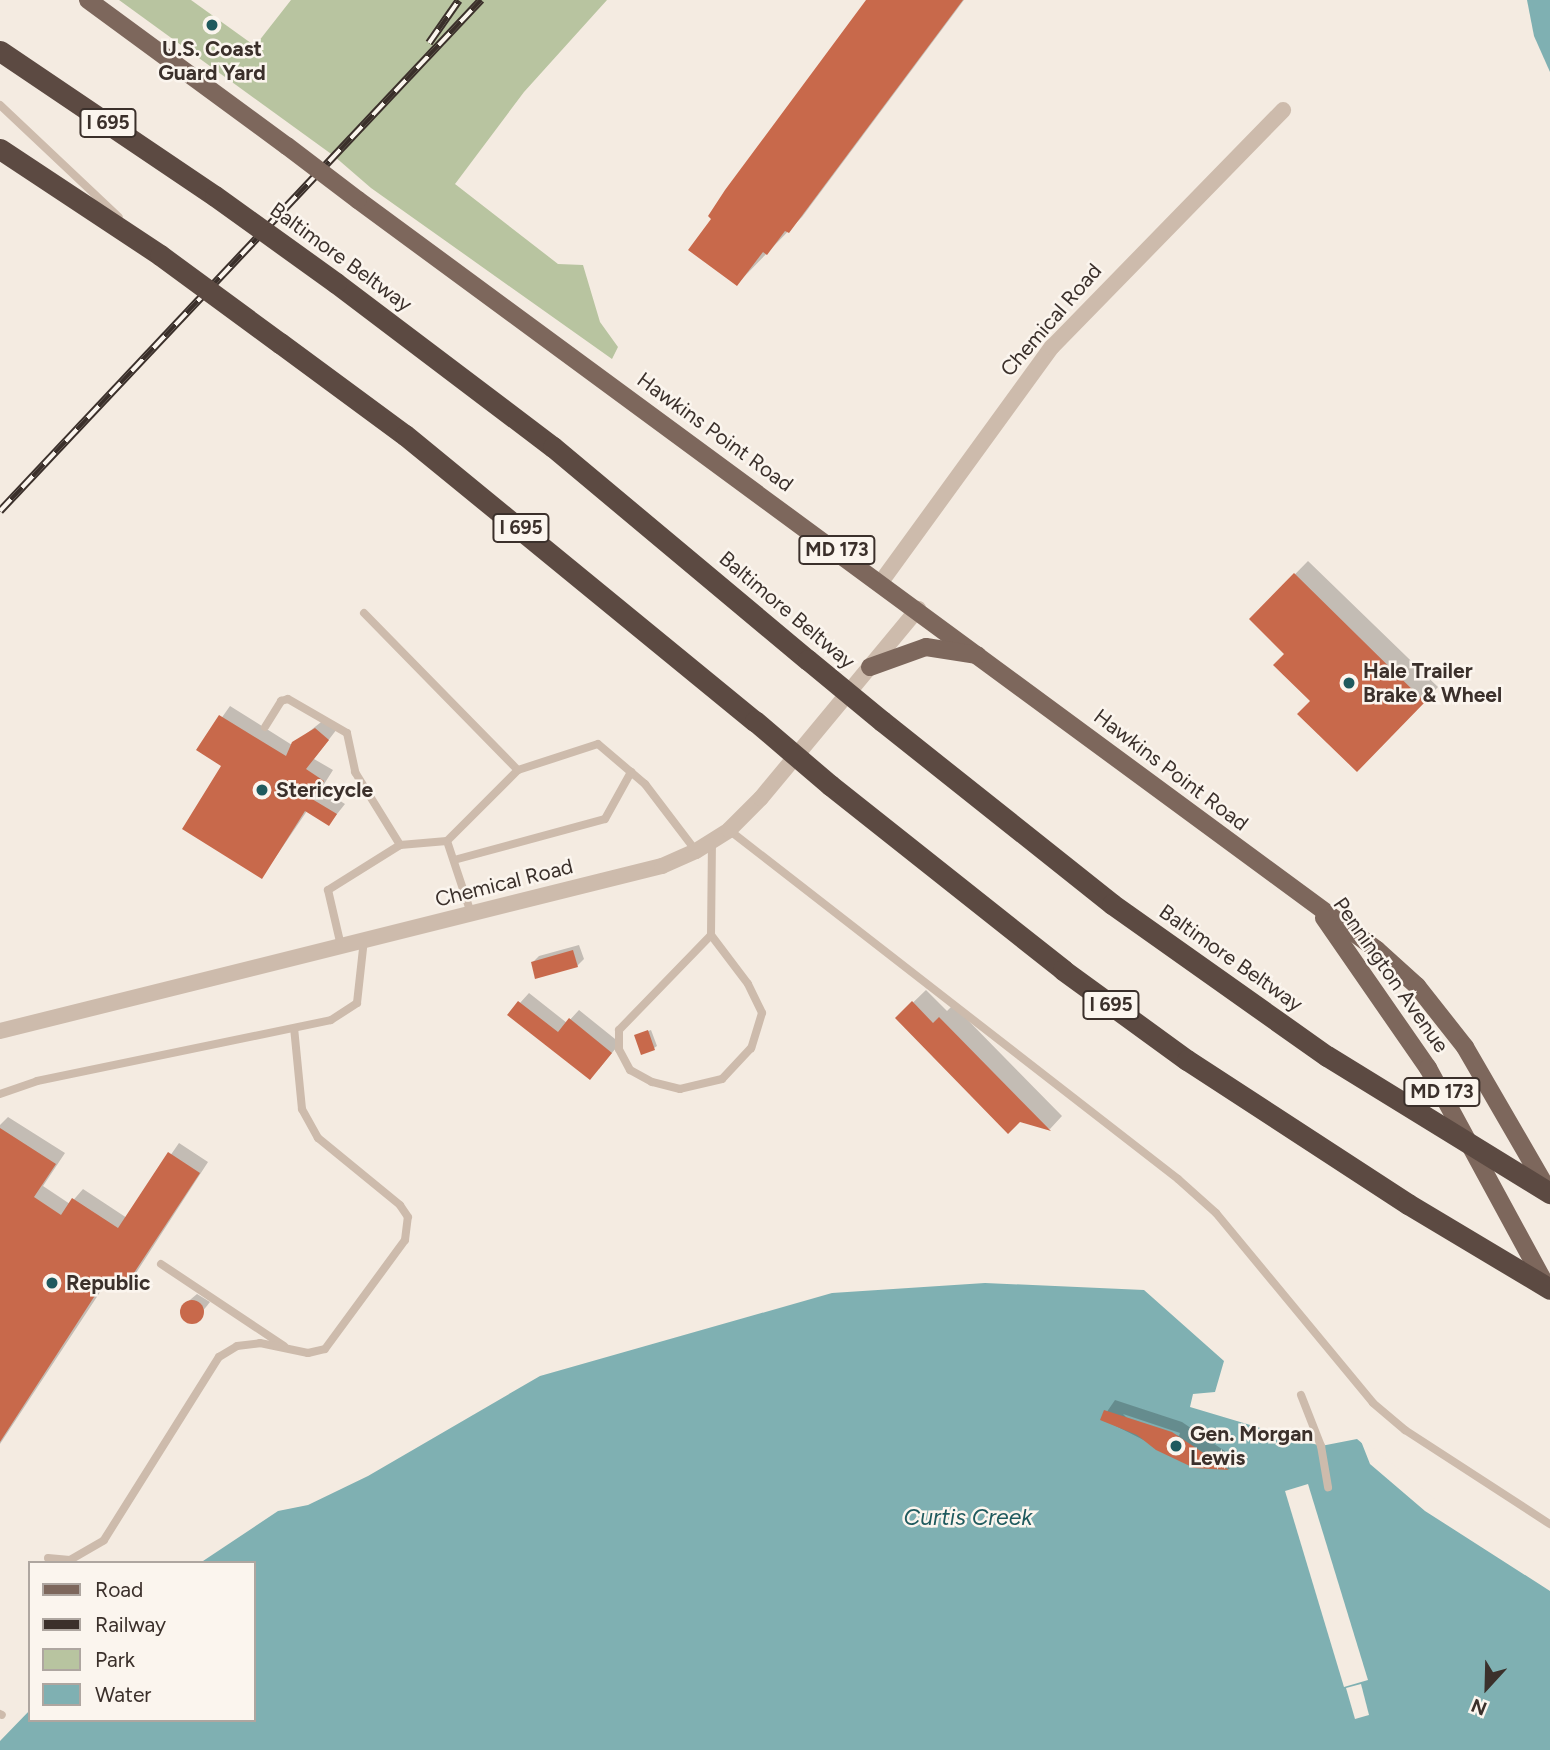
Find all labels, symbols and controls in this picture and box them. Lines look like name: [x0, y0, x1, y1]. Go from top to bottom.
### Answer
marker: U.S. Coast Guard Yard: [204, 17, 220, 33]
place label: U.S. Coast Guard Yard: [158, 36, 266, 86]
road number: I 695: [78, 108, 138, 139]
street label: Baltimore Beltway: [265, 197, 417, 317]
street label: Chemical Road: [995, 258, 1107, 382]
street label: Hawkins Point Road: [632, 367, 798, 497]
road number: I 695: [491, 512, 551, 544]
road number: MD 173: [797, 534, 877, 566]
street label: Baltimore Beltway: [714, 546, 860, 674]
place label: Hale Trailer Brake & Wheel: [1363, 658, 1502, 708]
marker: Hale Trailer Brake & Wheel: [1341, 675, 1357, 691]
street label: Hawkins Point Road: [1089, 704, 1253, 836]
place label: Stericycle: [276, 777, 373, 803]
marker: Stericycle: [254, 782, 270, 798]
street label: Chemical Road: [432, 854, 576, 912]
street label: Pennington Avenue: [1328, 893, 1454, 1057]
street label: Baltimore Beltway: [1154, 899, 1308, 1017]
road number: I 695: [1081, 990, 1141, 1021]
road number: MD 173: [1402, 1076, 1482, 1108]
place label: Republic: [66, 1270, 150, 1296]
marker: Republic: [44, 1275, 60, 1291]
place label: Gen. Morgan Lewis: [1190, 1421, 1313, 1471]
marker: Gen. Morgan Lewis: [1168, 1438, 1184, 1454]
water label: Curtis Creek: [904, 1503, 1032, 1531]
legend: [28, 1561, 256, 1722]
text: Road: [95, 1577, 143, 1602]
text: Railway: [95, 1612, 166, 1637]
text: Park: [95, 1647, 135, 1672]
north arrow: [1452, 1652, 1522, 1722]
text: Water: [95, 1682, 151, 1707]
text: N: [1468, 1694, 1490, 1720]

